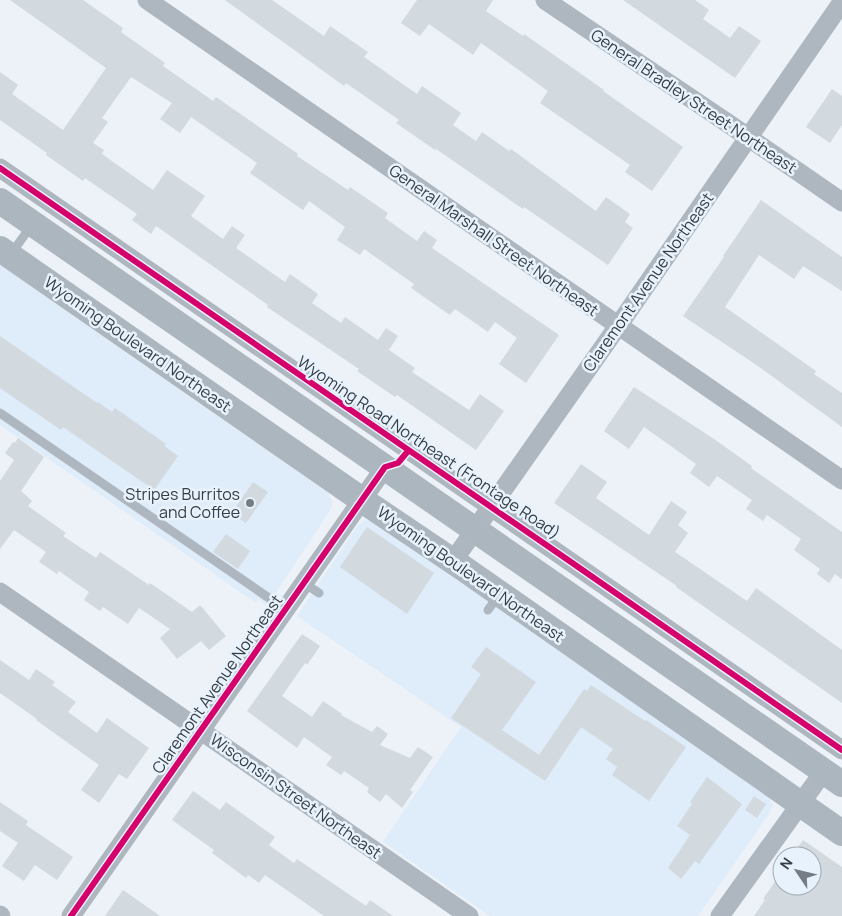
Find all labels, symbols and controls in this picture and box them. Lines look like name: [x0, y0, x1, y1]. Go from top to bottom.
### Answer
street label: General Bradley Street Northeast: [587, 24, 801, 178]
street label: General Marshall Street Northeast: [385, 159, 603, 321]
street label: Claremont Avenue Northeast: [578, 188, 718, 376]
street label: Wyoming Boulevard Northeast: [40, 271, 236, 417]
street label: Wyoming Road Northeast (Frontage Road): [293, 350, 565, 544]
place label: Stripes Burritos and Coffee: [125, 483, 240, 523]
marker: Stripes Burritos and Coffee: [244, 497, 256, 509]
street label: Wyoming Boulevard Northeast: [373, 501, 569, 647]
street label: Claremont Avenue Northeast: [147, 590, 287, 778]
street label: Wisconsin Street Northeast: [206, 728, 386, 864]
north arrow: [772, 846, 822, 896]
text: N: [775, 854, 797, 873]

